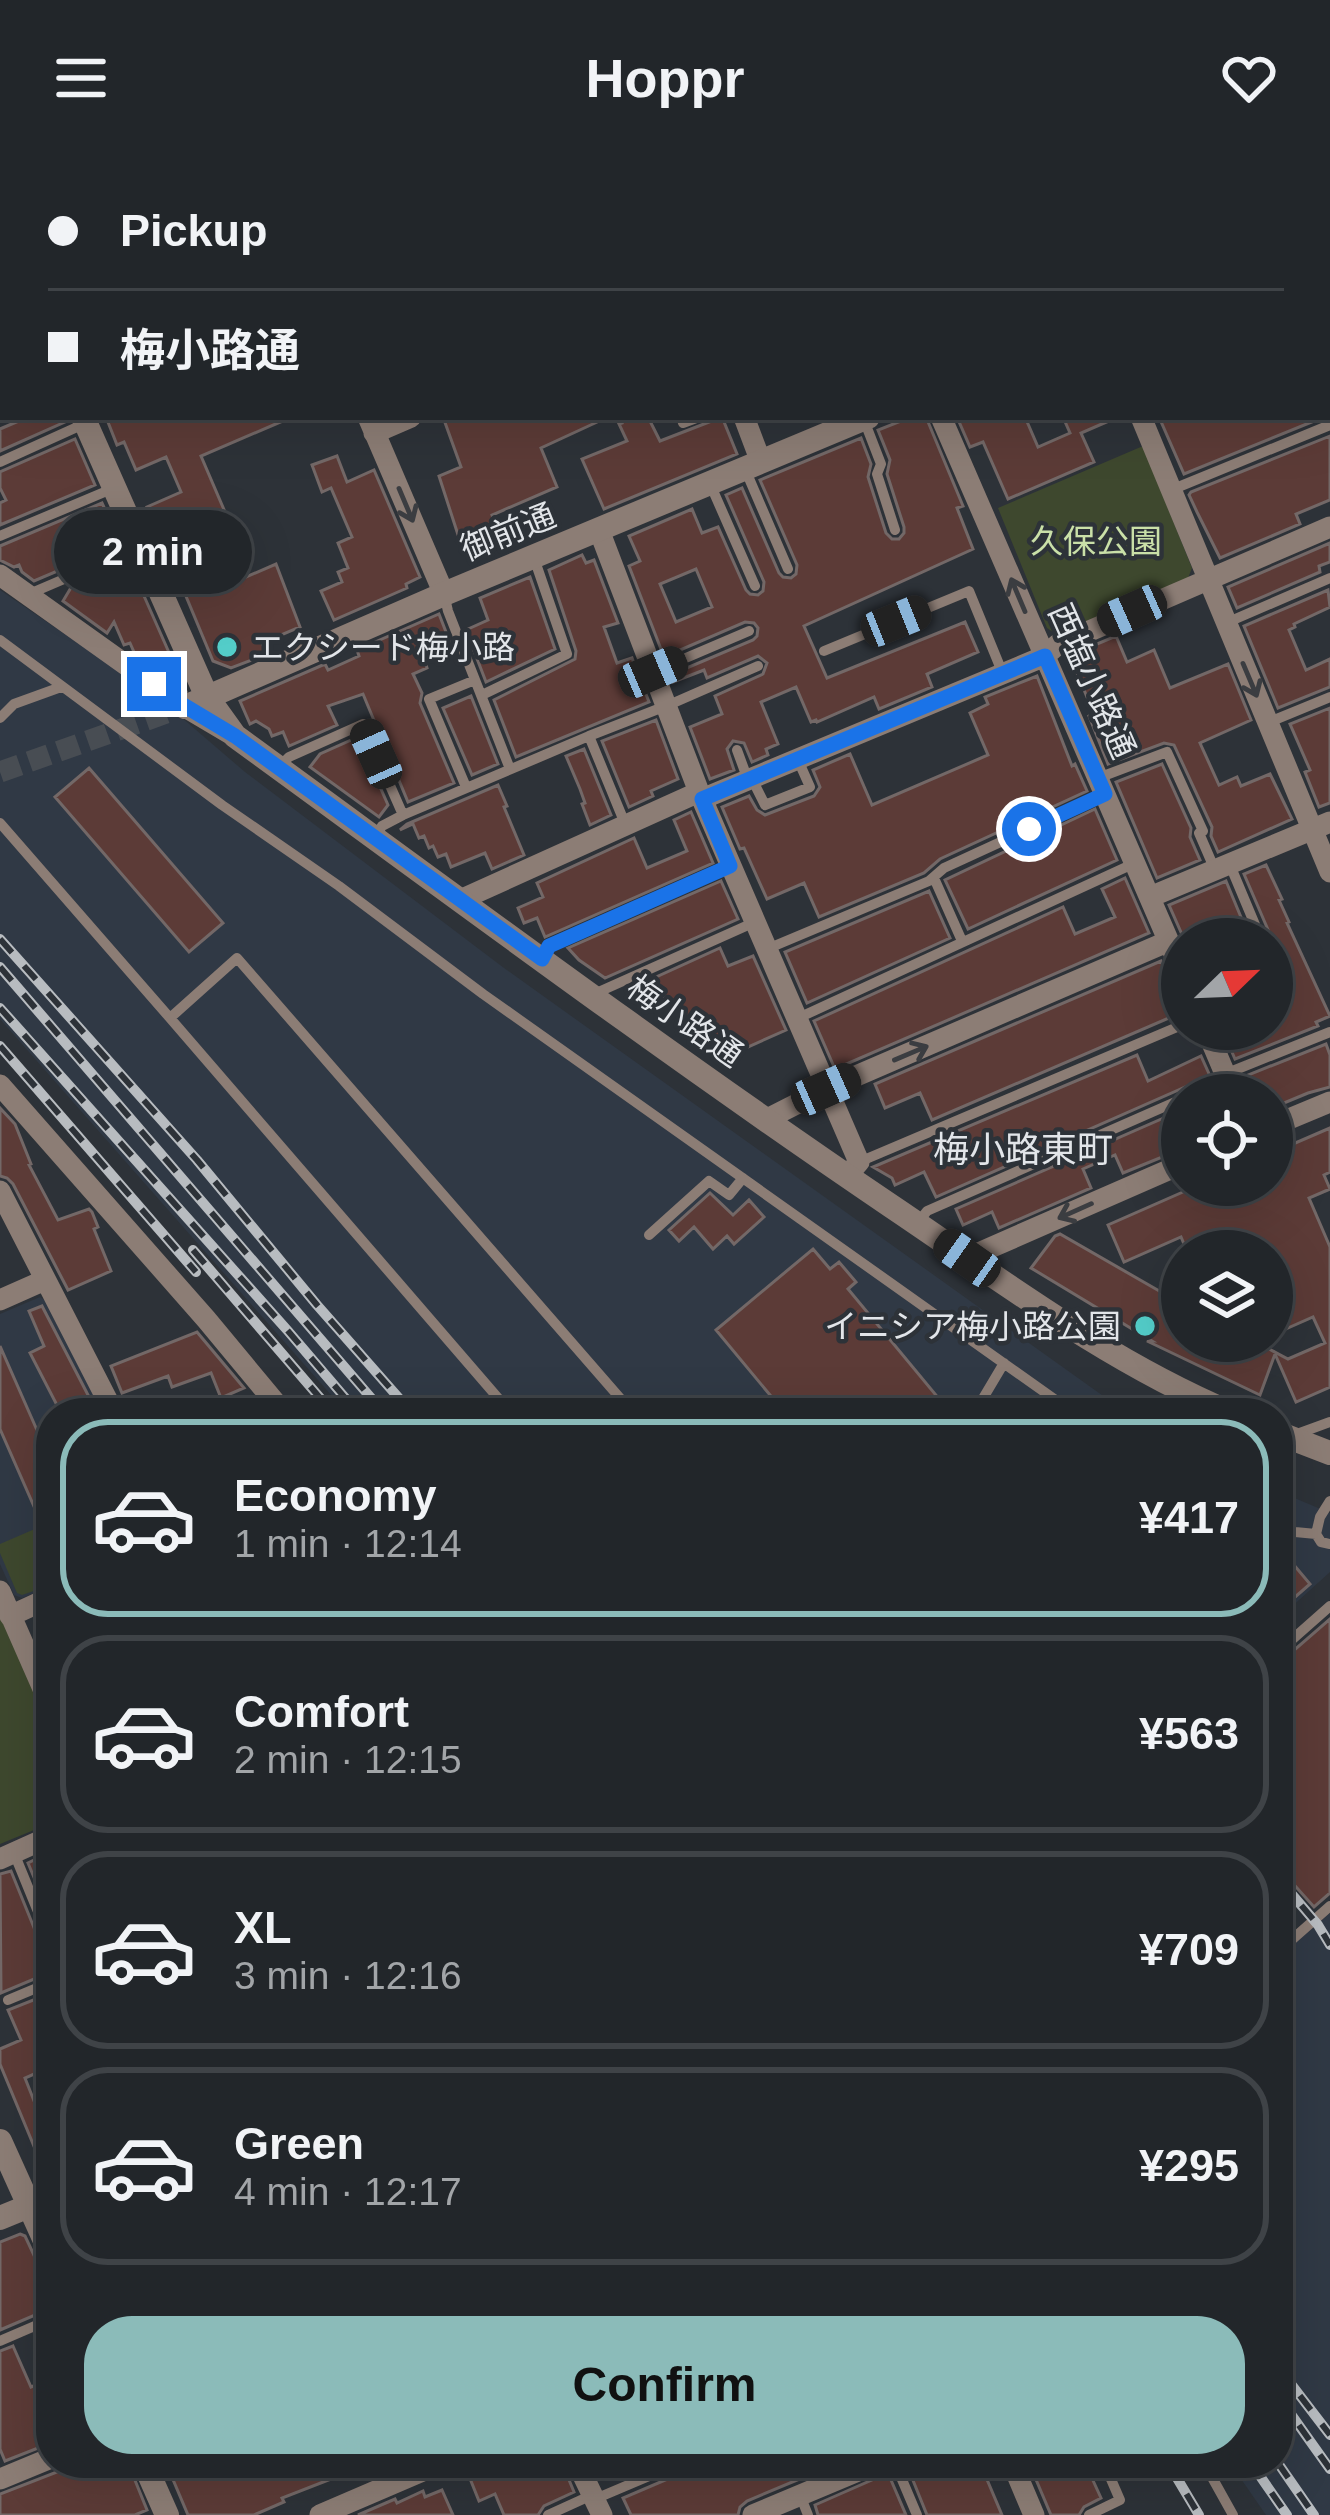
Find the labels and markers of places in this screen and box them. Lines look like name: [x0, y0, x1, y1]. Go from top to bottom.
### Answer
place label: エクシード梅小路: [251, 629, 515, 666]
marker: エクシード梅小路: [214, 634, 240, 660]
place label: イニシア梅小路公園: [824, 1308, 1121, 1345]
marker: イニシア梅小路公園: [1132, 1313, 1158, 1339]

